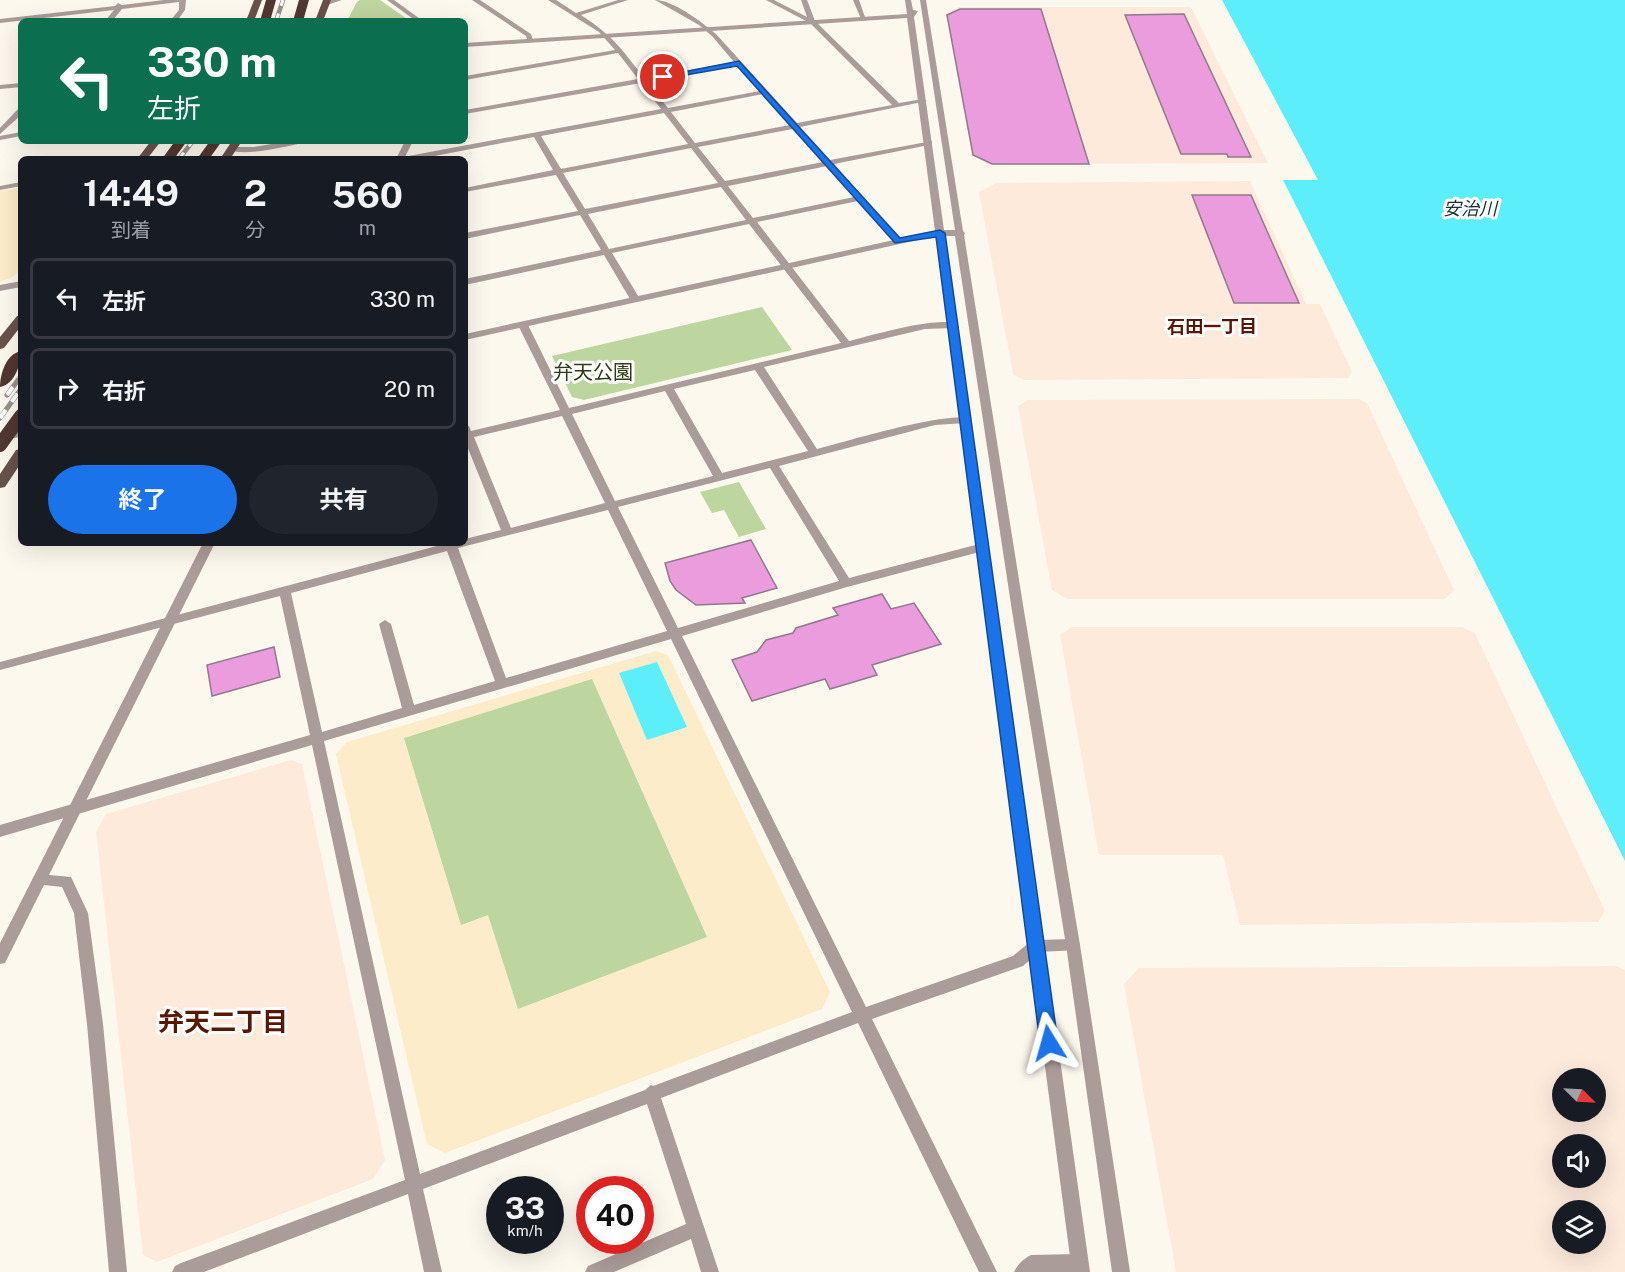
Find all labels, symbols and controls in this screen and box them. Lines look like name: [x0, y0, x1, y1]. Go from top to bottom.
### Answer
text: 330 m: [147, 37, 277, 86]
icon: left: [48, 42, 126, 120]
pin: [637, 51, 688, 102]
icon: arrive: [646, 60, 679, 93]
text: 左折: [147, 92, 201, 124]
text: 14:49: [83, 172, 179, 214]
text: 2: [244, 172, 267, 214]
text: 560: [332, 174, 403, 216]
water label: 安治川: [1443, 198, 1499, 219]
text: m: [359, 216, 376, 240]
text: 到着: [111, 218, 151, 242]
text: 分: [245, 218, 265, 242]
icon: left: [51, 282, 84, 315]
text: 330 m: [370, 286, 435, 312]
text: 左折: [102, 288, 146, 314]
district label: 石田一丁目: [1167, 316, 1257, 337]
park label: 弁天公園: [553, 360, 633, 384]
icon: right: [51, 372, 84, 405]
text: 20 m: [384, 376, 435, 402]
text: 右折: [102, 378, 146, 404]
button: 終了: [48, 465, 237, 534]
button: 共有: [249, 465, 438, 534]
district label: 弁天二丁目: [158, 1006, 288, 1037]
position arrow: [1017, 1011, 1081, 1075]
north arrow: [1552, 1068, 1606, 1122]
map controls: [1552, 1068, 1606, 1254]
button: sound: [1552, 1134, 1606, 1188]
speed limit sign: 40: [576, 1176, 654, 1254]
text: 33: [505, 1190, 545, 1226]
button: layers: [1552, 1200, 1606, 1254]
text: km/h: [507, 1222, 543, 1239]

